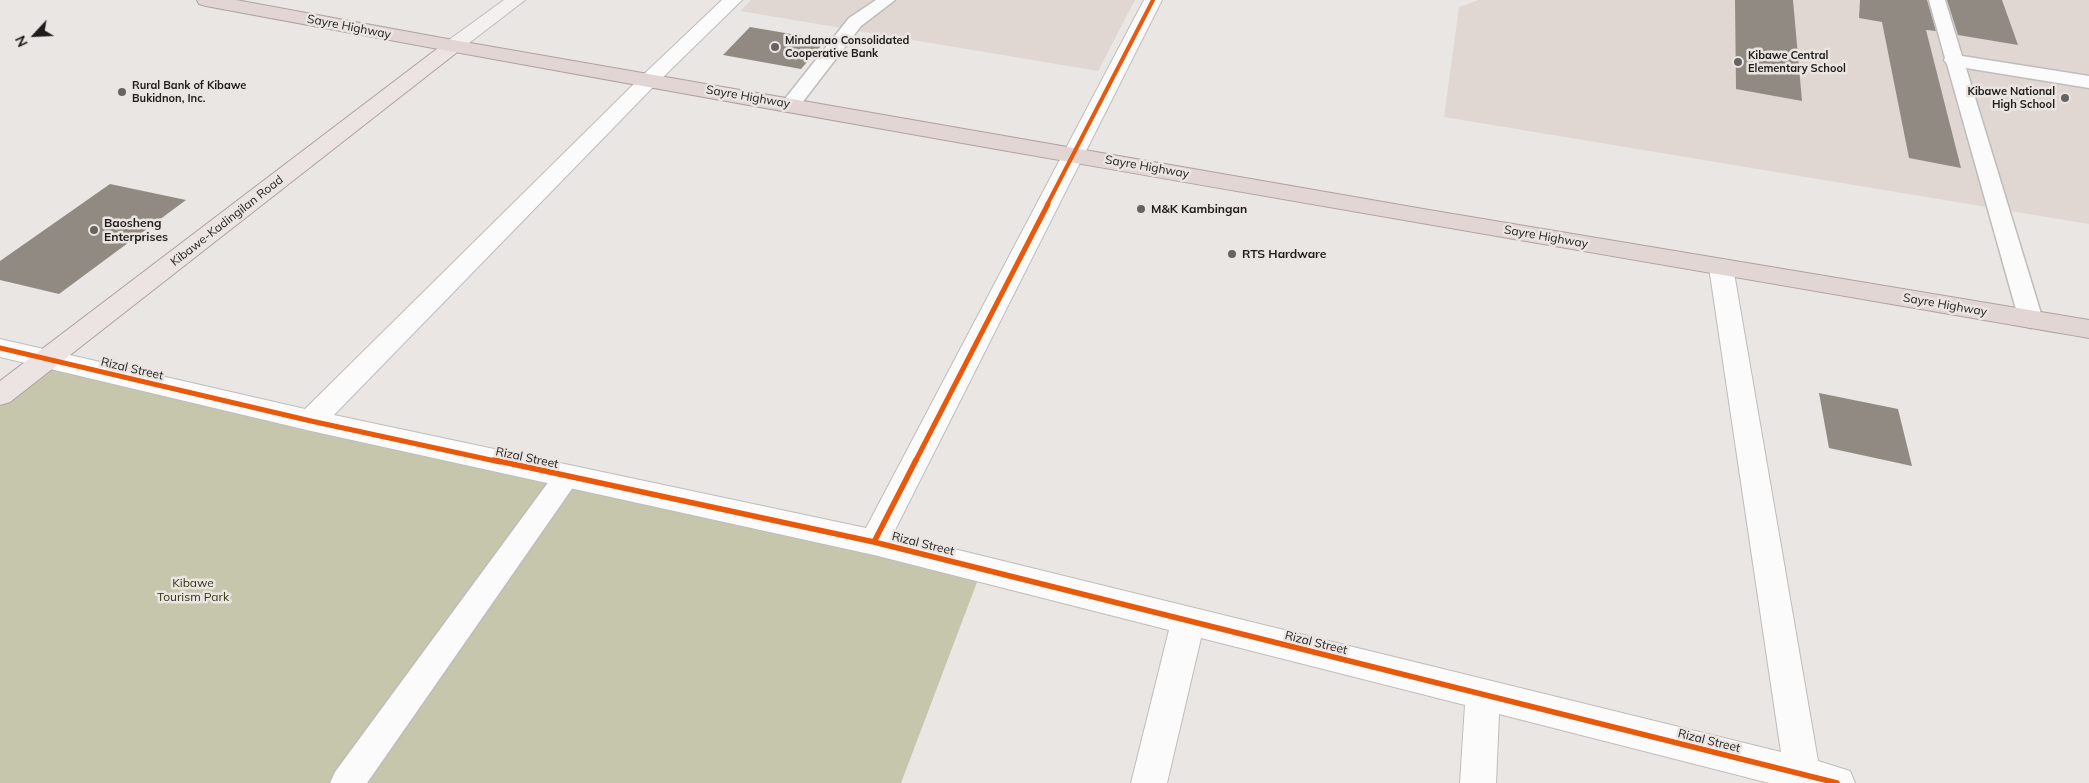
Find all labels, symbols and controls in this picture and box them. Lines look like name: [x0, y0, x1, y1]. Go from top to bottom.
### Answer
north arrow: [10, 10, 60, 60]
street label: Sayre Highway: [306, 12, 392, 42]
text: N: [11, 33, 32, 50]
place label: Mindanao Consolidated Cooperative Bank: [785, 34, 909, 60]
marker: Mindanao Consolidated Cooperative Bank: [769, 41, 781, 53]
place label: Kibawe Central Elementary School: [1748, 49, 1846, 75]
marker: Kibawe Central Elementary School: [1732, 56, 1744, 68]
place label: Rural Bank of Kibawe Bukidnon, Inc.: [132, 79, 246, 105]
street label: Sayre Highway: [705, 83, 791, 111]
place label: Kibawe National High School: [1968, 85, 2055, 111]
marker: Rural Bank of Kibawe Bukidnon, Inc.: [116, 86, 128, 98]
marker: Kibawe National High School: [2059, 92, 2071, 104]
street label: Sayre Highway: [1104, 153, 1190, 181]
street label: Kibawe-Kadingilan Road: [168, 173, 286, 269]
place label: M&K Kambingan: [1151, 202, 1247, 216]
marker: M&K Kambingan: [1135, 203, 1147, 215]
place label: Baosheng Enterprises: [104, 216, 168, 244]
street label: Sayre Highway: [1503, 223, 1589, 251]
marker: Baosheng Enterprises: [88, 224, 100, 236]
place label: RTS Hardware: [1242, 247, 1326, 261]
marker: RTS Hardware: [1226, 248, 1238, 260]
street label: Sayre Highway: [1902, 291, 1988, 319]
street label: Rizal Street: [99, 355, 165, 383]
street label: Rizal Street: [494, 444, 560, 472]
street label: Rizal Street: [890, 529, 956, 559]
park label: Kibawe Tourism Park: [157, 576, 229, 604]
street label: Rizal Street: [1283, 628, 1349, 658]
street label: Rizal Street: [1676, 726, 1742, 756]

